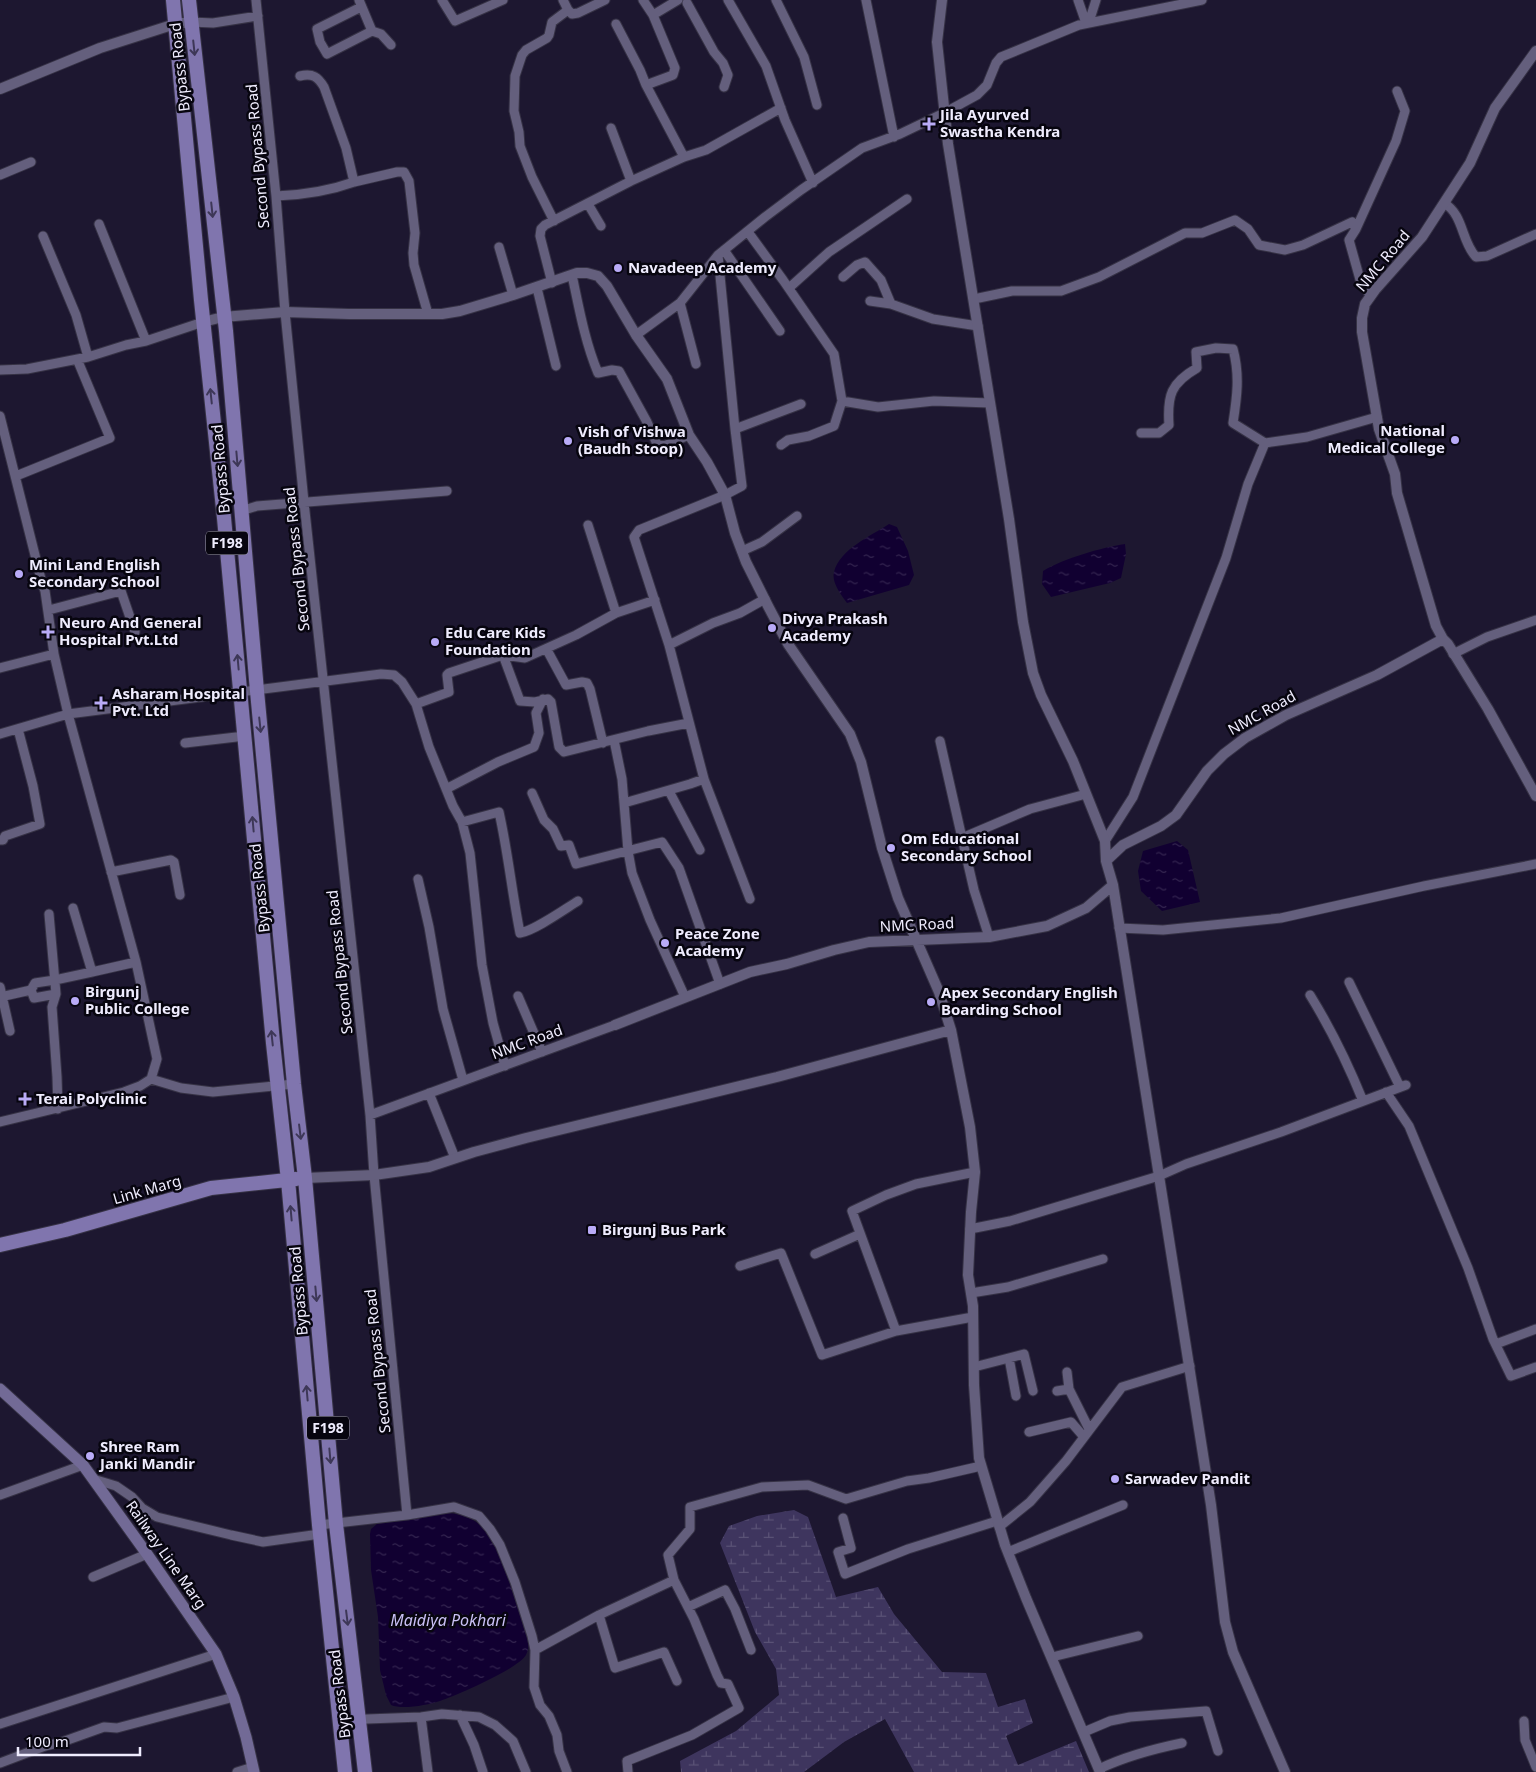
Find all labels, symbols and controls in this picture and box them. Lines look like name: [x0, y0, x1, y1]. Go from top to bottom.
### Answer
street label: Bypass Road: [164, 22, 194, 113]
one-way arrow: [189, 40, 199, 56]
street label: Second Bypass Road: [241, 83, 273, 229]
place label: Jila Ayurved Swastha Kendra: [938, 104, 1060, 141]
marker: Jila Ayurved Swastha Kendra: [922, 117, 936, 131]
one-way arrow: [207, 202, 217, 218]
street label: NMC Road: [1351, 225, 1414, 295]
place label: Navadeep Academy: [628, 257, 777, 277]
marker: Navadeep Academy: [612, 262, 624, 274]
one-way arrow: [206, 388, 216, 404]
place label: National Medical College: [1328, 420, 1445, 457]
place label: Vish of Vishwa (Baudh Stoop): [578, 421, 686, 458]
street label: Bypass Road: [206, 424, 234, 514]
marker: National Medical College: [1449, 434, 1461, 446]
marker: Vish of Vishwa (Baudh Stoop): [562, 435, 574, 447]
one-way arrow: [232, 450, 241, 466]
street label: Second Bypass Road: [278, 486, 314, 632]
road number: F198: [206, 532, 248, 554]
place label: Mini Land English Secondary School: [29, 554, 160, 591]
marker: Mini Land English Secondary School: [13, 568, 25, 580]
place label: Divya Prakash Academy: [782, 608, 888, 645]
place label: Neuro And General Hospital Pvt.Ltd: [59, 612, 201, 649]
place label: Edu Care Kids Foundation: [445, 622, 546, 659]
marker: Divya Prakash Academy: [766, 622, 778, 634]
marker: Neuro And General Hospital Pvt.Ltd: [41, 625, 55, 639]
marker: Edu Care Kids Foundation: [429, 636, 441, 648]
one-way arrow: [233, 654, 242, 670]
place label: Asharam Hospital Pvt. Ltd: [112, 683, 245, 720]
street label: NMC Road: [1224, 685, 1299, 739]
marker: Asharam Hospital Pvt. Ltd: [94, 696, 108, 710]
one-way arrow: [255, 717, 265, 733]
one-way arrow: [248, 816, 257, 832]
place label: Om Educational Secondary School: [901, 828, 1032, 865]
marker: Om Educational Secondary School: [885, 842, 897, 854]
street label: Bypass Road: [244, 843, 274, 934]
street label: Second Bypass Road: [321, 889, 357, 1035]
street label: NMC Road: [879, 912, 955, 936]
place label: Peace Zone Academy: [675, 923, 760, 960]
marker: Peace Zone Academy: [659, 937, 671, 949]
place label: Birgunj Public College: [85, 981, 190, 1018]
place label: Apex Secondary English Boarding School: [941, 982, 1118, 1019]
marker: Birgunj Public College: [69, 995, 81, 1007]
marker: Apex Secondary English Boarding School: [925, 996, 937, 1008]
street label: NMC Road: [488, 1019, 565, 1063]
one-way arrow: [268, 1030, 277, 1046]
place label: Terai Polyclinic: [36, 1088, 147, 1108]
marker: Terai Polyclinic: [18, 1092, 32, 1106]
one-way arrow: [295, 1124, 305, 1140]
street label: Link Marg: [110, 1170, 183, 1208]
one-way arrow: [286, 1206, 295, 1222]
place label: Birgunj Bus Park: [602, 1219, 727, 1239]
marker: Birgunj Bus Park: [586, 1224, 598, 1236]
street label: Bypass Road: [284, 1246, 312, 1336]
one-way arrow: [311, 1286, 321, 1302]
street label: Second Bypass Road: [359, 1288, 395, 1434]
one-way arrow: [302, 1385, 312, 1401]
road number: F198: [307, 1416, 349, 1440]
place label: Shree Ram Janki Mandir: [98, 1436, 195, 1473]
one-way arrow: [326, 1448, 335, 1464]
marker: Shree Ram Janki Mandir: [84, 1450, 96, 1462]
place label: Sarwadev Pandit: [1125, 1468, 1250, 1488]
marker: Sarwadev Pandit: [1109, 1473, 1121, 1485]
street label: Railway Line Marg: [122, 1496, 212, 1613]
one-way arrow: [342, 1609, 352, 1625]
water label: Maidiya Pokhari: [390, 1609, 507, 1631]
street label: Bypass Road: [324, 1649, 354, 1740]
scale bar: [18, 1724, 140, 1756]
text: 100 m: [25, 1731, 69, 1751]

